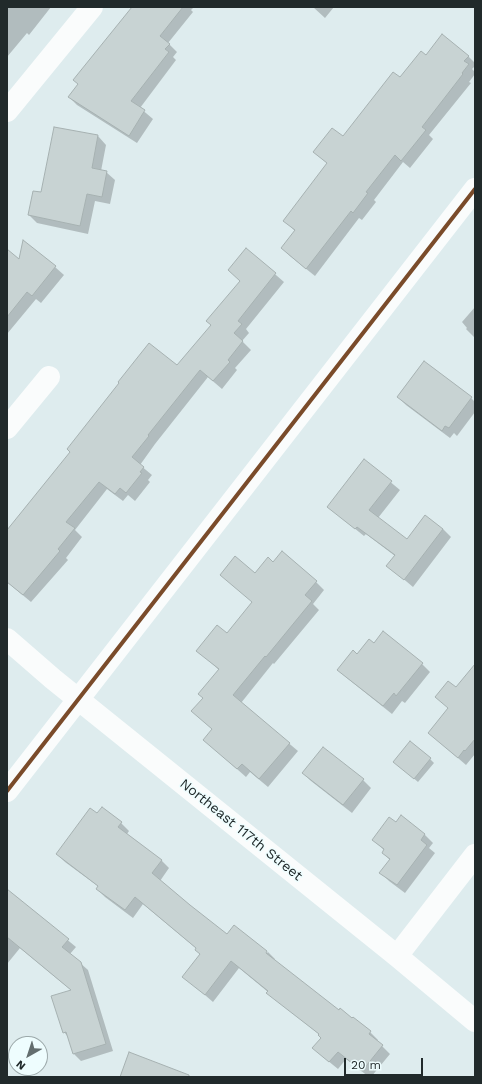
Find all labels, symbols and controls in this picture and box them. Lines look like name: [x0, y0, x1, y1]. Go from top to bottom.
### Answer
street label: Northeast 117th Street: [176, 775, 306, 885]
north arrow: [8, 1036, 48, 1076]
scale bar: [346, 1050, 425, 1076]
text: N: [14, 1057, 28, 1073]
text: 20 m: [351, 1058, 381, 1072]

